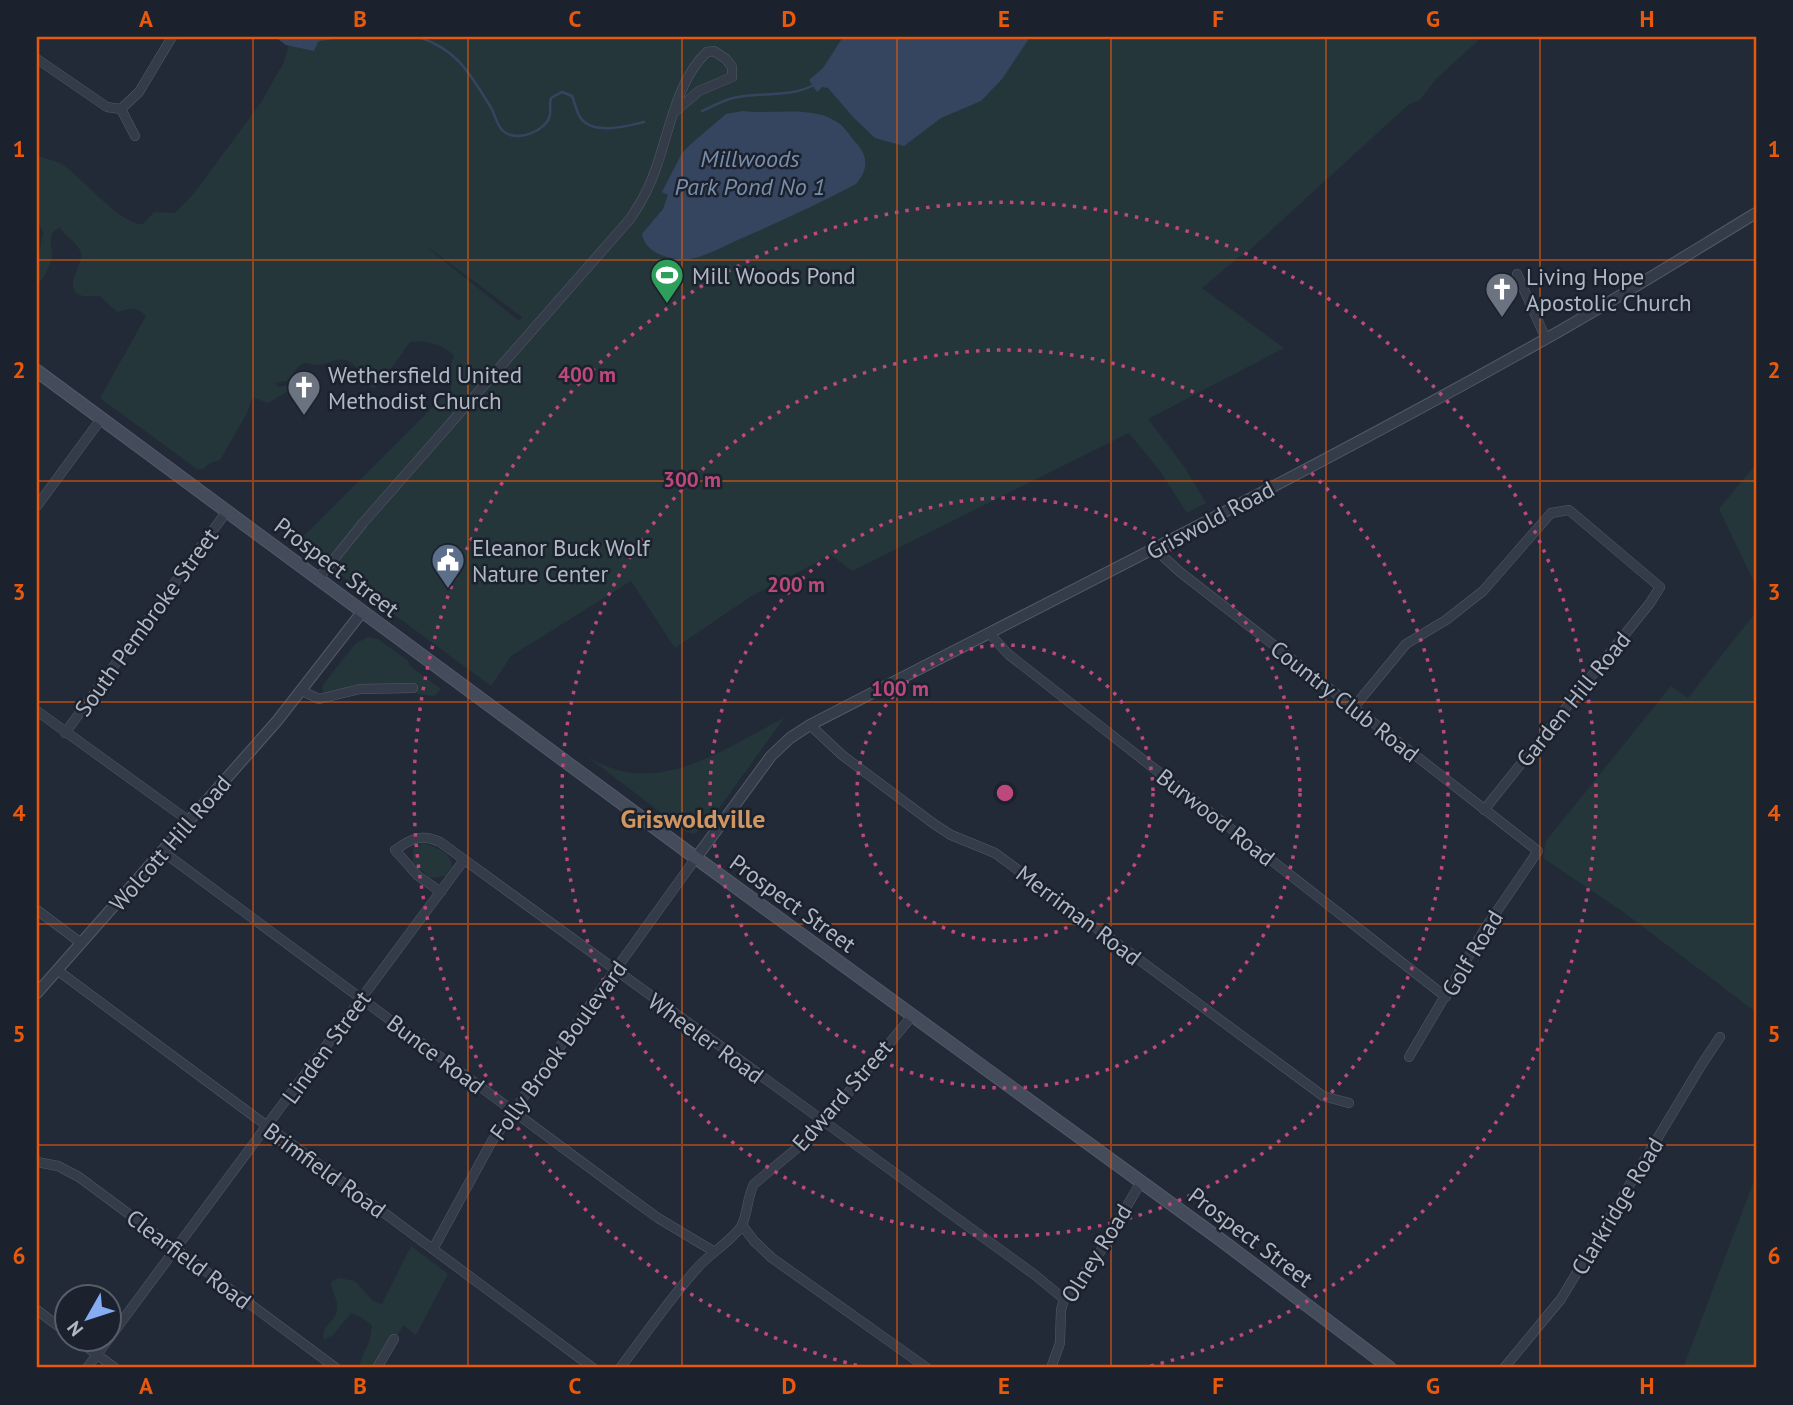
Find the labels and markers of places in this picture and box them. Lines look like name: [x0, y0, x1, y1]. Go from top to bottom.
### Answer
sports icon: Mill Woods Pond: [648, 256, 686, 305]
place label: Mill Woods Pond: [692, 261, 856, 290]
place label: Living Hope Apostolic Church: [1526, 262, 1692, 317]
church icon: Living Hope Apostolic Church: [1483, 270, 1521, 319]
place label: Wethersfield United Methodist Church: [328, 360, 522, 415]
church icon: Wethersfield United Methodist Church: [285, 368, 323, 417]
place label: Eleanor Buck Wolf Nature Center: [472, 533, 651, 588]
public building icon: Eleanor Buck Wolf Nature Center: [429, 541, 467, 590]
centre of rings: [993, 781, 1017, 805]

